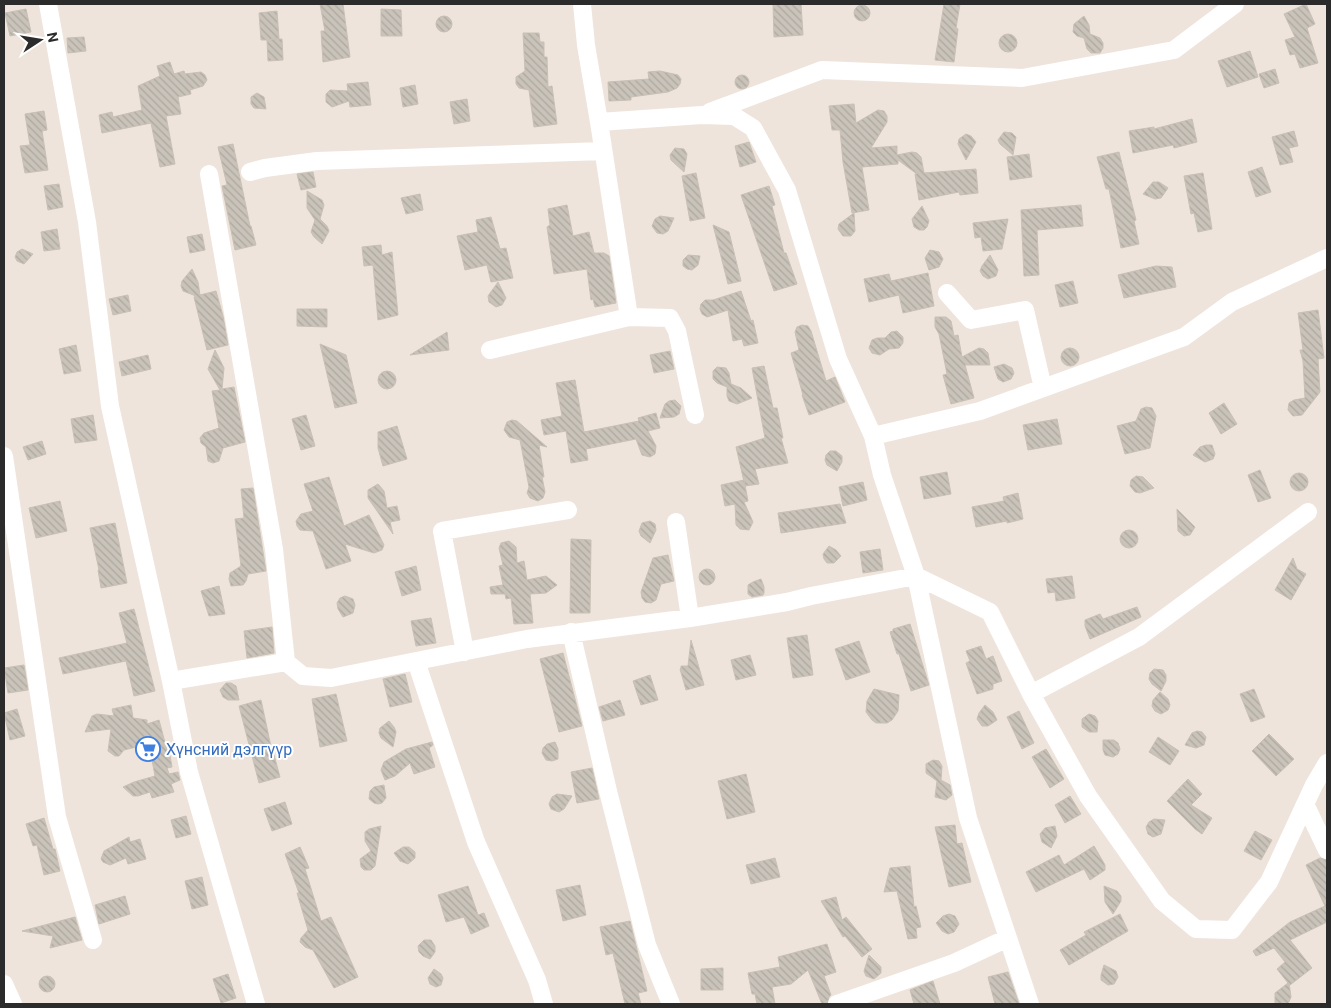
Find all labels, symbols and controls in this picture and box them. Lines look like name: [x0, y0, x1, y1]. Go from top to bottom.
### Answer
north arrow: [15, 15, 65, 65]
text: N: [44, 31, 62, 44]
supermarket icon: Хүнсний дэлгүүр: [135, 736, 161, 762]
place label: Хүнсний дэлгүүр: [166, 740, 292, 759]

